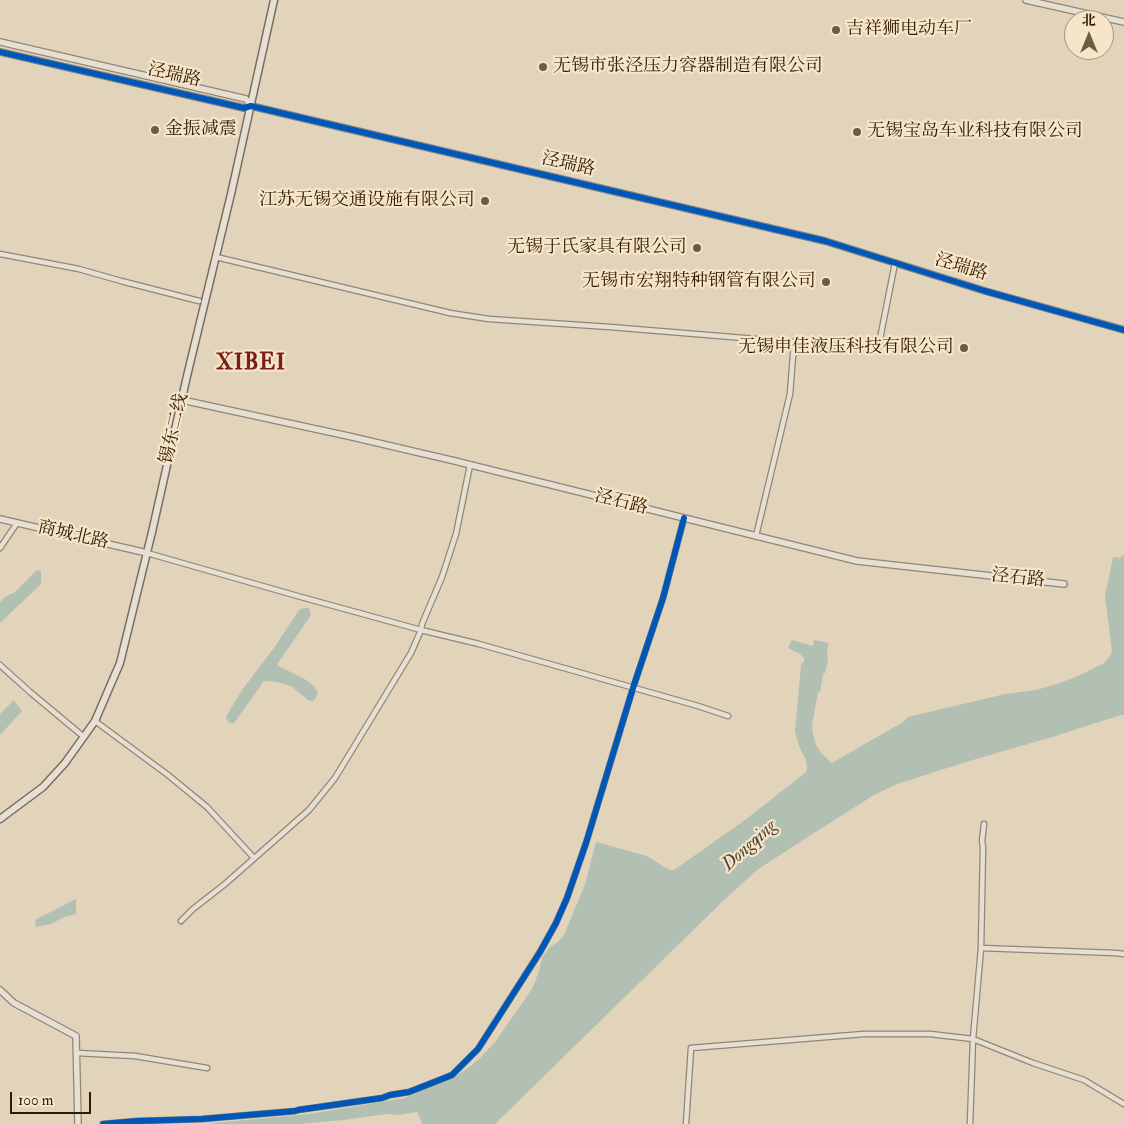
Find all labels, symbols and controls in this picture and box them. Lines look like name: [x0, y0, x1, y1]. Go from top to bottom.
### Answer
north arrow: [1064, 10, 1114, 60]
text: 北: [1082, 12, 1096, 29]
place label: 吉祥狮电动车厂: [846, 19, 972, 41]
marker: 吉祥狮电动车厂: [830, 24, 842, 36]
place label: 无锡市张泾压力容器制造有限公司: [553, 56, 823, 78]
street label: 泾瑞路: [145, 59, 203, 93]
marker: 无锡市张泾压力容器制造有限公司: [537, 61, 549, 73]
place label: 金振减震: [165, 119, 237, 141]
place label: 无锡宝岛车业科技有限公司: [867, 121, 1083, 143]
marker: 金振减震: [149, 124, 161, 136]
marker: 无锡宝岛车业科技有限公司: [851, 126, 863, 138]
street label: 泾瑞路: [539, 148, 597, 182]
place label: 江苏无锡交通设施有限公司: [259, 190, 475, 212]
marker: 江苏无锡交通设施有限公司: [479, 195, 491, 207]
place label: 无锡于氏家具有限公司: [507, 237, 687, 259]
marker: 无锡于氏家具有限公司: [691, 242, 703, 254]
street label: 泾瑞路: [932, 250, 990, 286]
place label: 无锡市宏翔特种钢管有限公司: [582, 271, 816, 293]
marker: 无锡市宏翔特种钢管有限公司: [820, 276, 832, 288]
place label: 无锡申佳液压科技有限公司: [738, 337, 954, 359]
marker: 无锡申佳液压科技有限公司: [958, 342, 970, 354]
district label: XIBEI: [215, 351, 287, 377]
street label: 锡东二线: [156, 391, 194, 467]
street label: 泾石路: [592, 486, 650, 520]
street label: 商城北路: [35, 517, 111, 555]
street label: 泾石路: [990, 565, 1046, 593]
water label: Dongqing: [718, 815, 782, 877]
scale bar: [12, 1082, 94, 1114]
text: 100 m: [18, 1091, 53, 1110]

